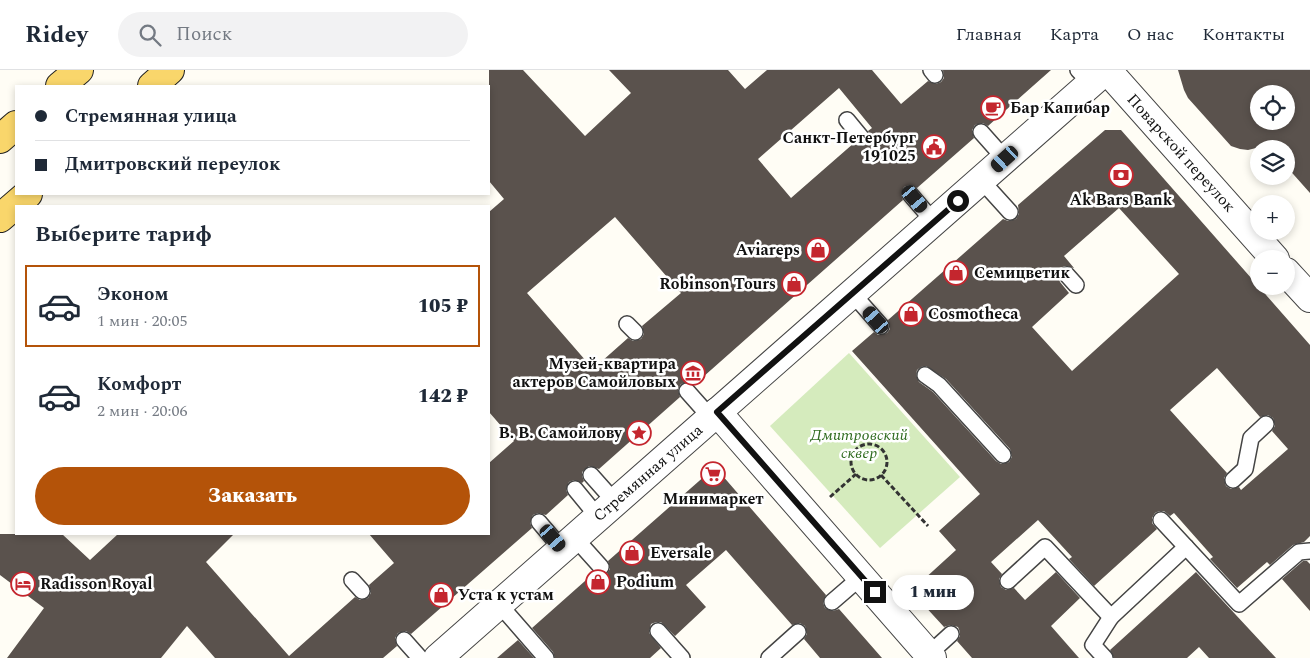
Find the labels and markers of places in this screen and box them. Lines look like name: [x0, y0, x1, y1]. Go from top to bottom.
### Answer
cafe icon: Бар Капибар: [980, 95, 1006, 121]
place label: Бар Капибар: [1010, 96, 1110, 120]
place label: Санкт-Петербург 191025: [783, 126, 917, 168]
public building icon: Санкт-Петербург 191025: [921, 134, 947, 160]
bank icon: Ak Bars Bank: [1108, 162, 1134, 188]
place label: Ak Bars Bank: [1070, 188, 1173, 212]
shop icon: Aviareps: [805, 237, 831, 263]
place label: Aviareps: [736, 238, 800, 262]
shop icon: Семицветик: [943, 260, 969, 286]
place label: Семицветик: [974, 261, 1070, 285]
shop icon: Robinson Tours: [781, 271, 807, 297]
place label: Robinson Tours: [659, 272, 776, 296]
shop icon: Cosmotheca: [898, 301, 924, 327]
place label: Cosmotheca: [928, 302, 1019, 326]
place label: Музей-квартира актеров Самойловых: [512, 352, 677, 394]
museum icon: Музей-квартира актеров Самойловых: [680, 360, 706, 386]
place icon: В. В. Самойлову: [626, 420, 652, 446]
place label: В. В. Самойлову: [499, 421, 623, 445]
supermarket icon: Минимаркет: [700, 461, 726, 487]
place label: Минимаркет: [662, 487, 764, 511]
shop icon: Eversale: [619, 540, 645, 566]
place label: Eversale: [650, 541, 712, 565]
shop icon: Podium: [585, 569, 611, 595]
place label: Podium: [616, 570, 675, 594]
hotel icon: Radisson Royal: [10, 571, 36, 597]
place label: Radisson Royal: [40, 572, 152, 596]
shop icon: Уста к устам: [428, 582, 454, 608]
place label: Уста к устам: [458, 583, 554, 607]

